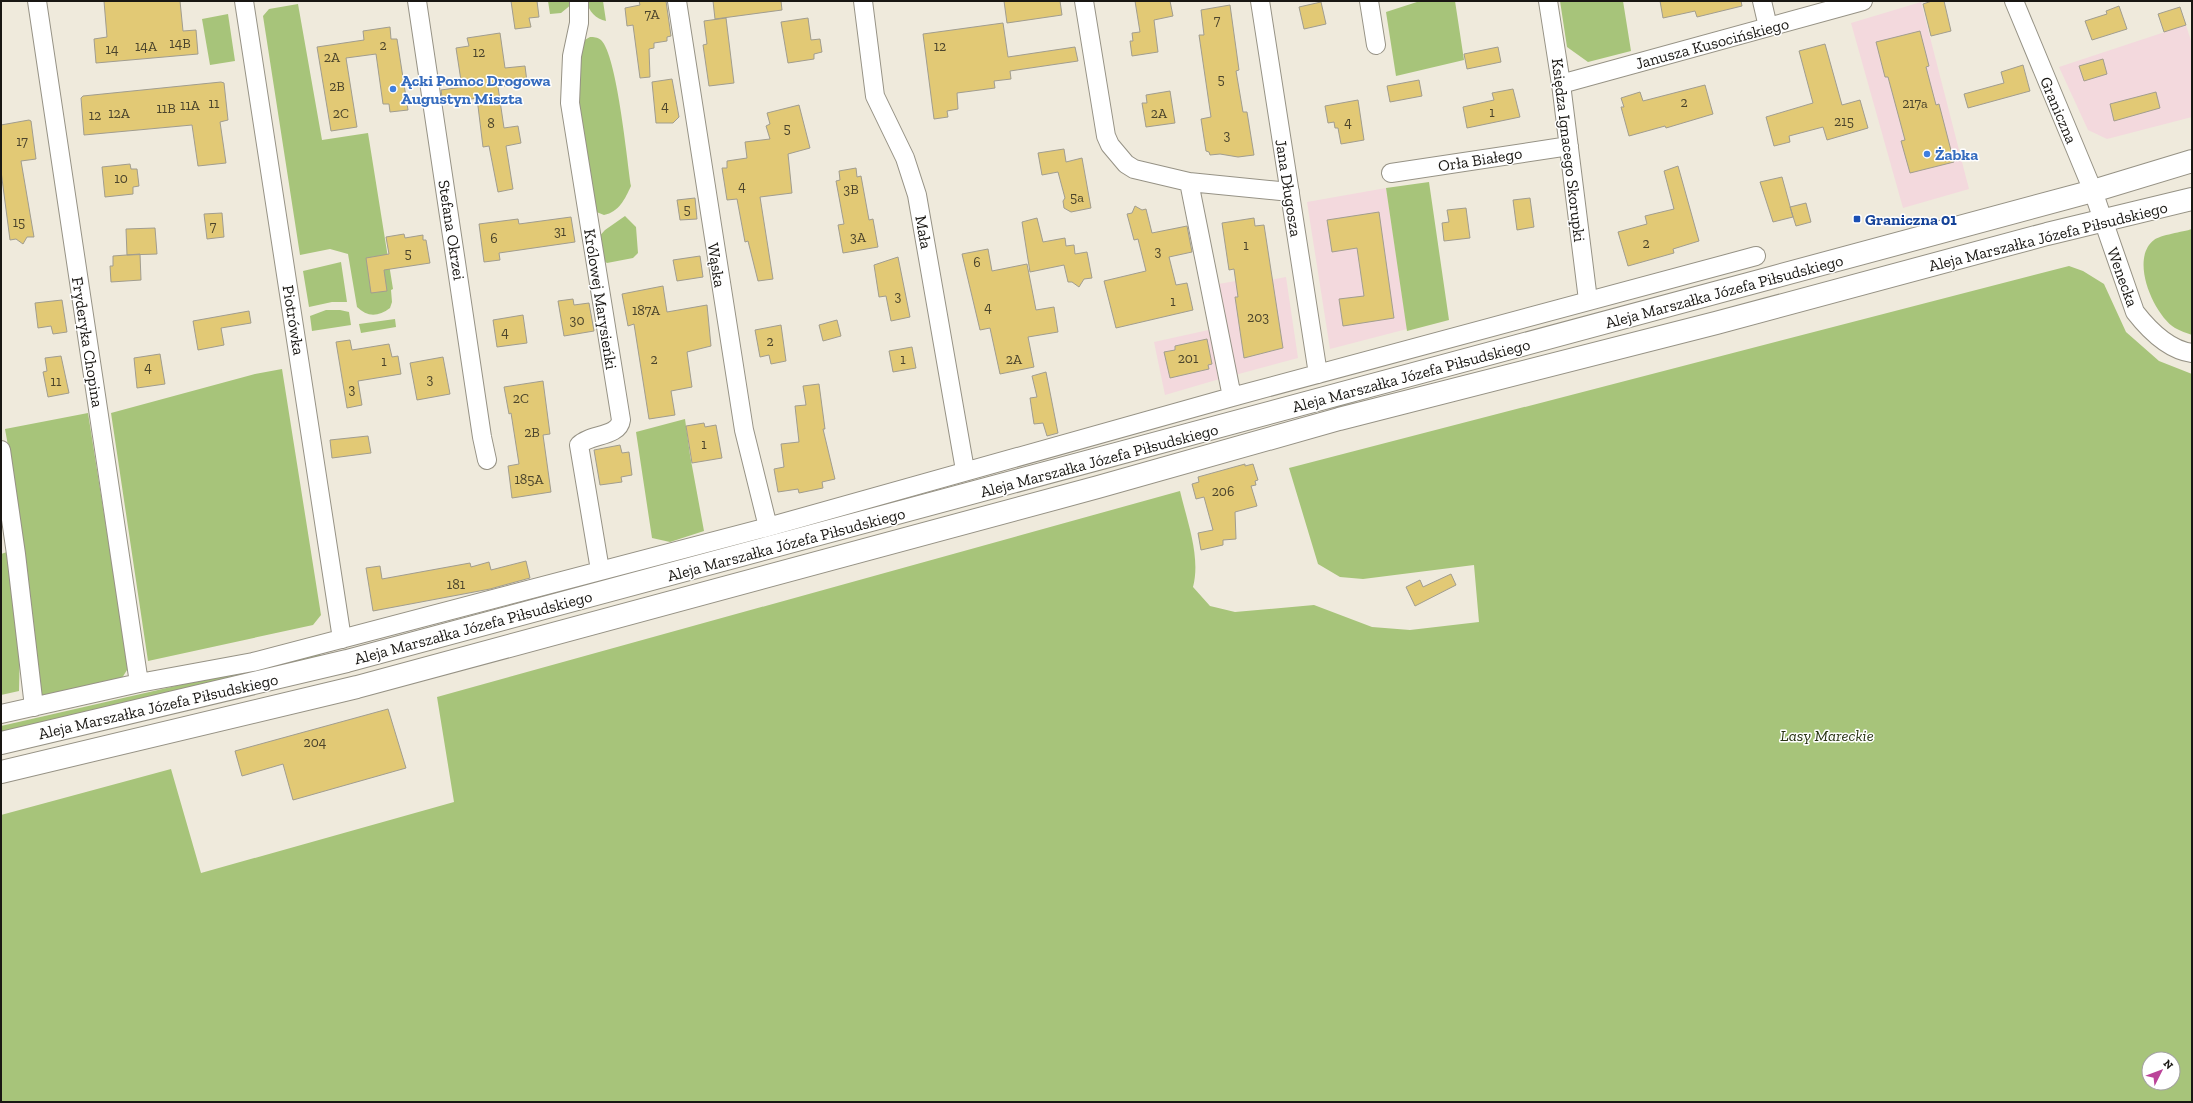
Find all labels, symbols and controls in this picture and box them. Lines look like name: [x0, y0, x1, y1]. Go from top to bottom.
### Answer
house number: 7A: [644, 6, 661, 23]
house number: 7: [1214, 12, 1221, 29]
street label: Janusza Kusocińskiego: [1633, 14, 1791, 73]
house number: 14B: [169, 35, 191, 52]
house number: 2: [379, 37, 387, 54]
house number: 14A: [135, 38, 158, 55]
house number: 12: [934, 38, 946, 55]
house number: 14: [106, 41, 119, 58]
house number: 12: [473, 44, 485, 61]
house number: 2A: [324, 49, 341, 66]
street label: Księdza Ignacego Skorupki: [1548, 57, 1589, 243]
place label: Ącki Pomoc Drogowa Augustyn Miszta: [401, 71, 551, 108]
house number: 5: [1217, 71, 1225, 88]
street label: Graniczna: [2036, 74, 2081, 147]
house number: 2B: [329, 78, 345, 95]
marker: Ącki Pomoc Drogowa Augustyn Miszta: [388, 84, 398, 94]
house number: 2: [1680, 94, 1688, 111]
house number: 11: [209, 95, 220, 112]
house number: 217a: [1902, 95, 1928, 112]
house number: 11A: [180, 97, 201, 114]
house number: 4: [661, 98, 669, 115]
house number: 11B: [156, 100, 176, 117]
house number: 1: [1489, 104, 1495, 121]
house number: 12A: [108, 105, 131, 122]
house number: 2C: [333, 105, 349, 122]
house number: 2A: [1151, 105, 1168, 122]
house number: 12: [89, 107, 101, 124]
house number: 215: [1834, 113, 1854, 130]
house number: 4: [1344, 114, 1352, 131]
house number: 8: [487, 115, 495, 132]
house number: 5: [783, 120, 791, 137]
house number: 3: [1224, 127, 1231, 144]
house number: 17: [16, 133, 28, 150]
street label: Jana Długosza: [1271, 138, 1306, 239]
street label: Orła Białego: [1437, 143, 1523, 176]
place label: Żabka: [1935, 145, 1978, 164]
marker: Żabka: [1922, 149, 1932, 159]
house number: 10: [114, 170, 128, 187]
house number: 4: [738, 178, 746, 195]
street label: Stefana Okrzei: [434, 179, 469, 282]
house number: 3B: [843, 181, 859, 198]
house number: 5a: [1070, 189, 1084, 206]
street label: Aleja Marszałka Józefa Piłsudskiego: [1927, 198, 2170, 275]
house number: 5: [683, 201, 691, 218]
place label: Graniczna 01: [1865, 210, 1957, 229]
house number: 15: [13, 214, 25, 231]
street label: Mała: [911, 214, 936, 251]
marker: Graniczna 01: [1852, 214, 1862, 224]
house number: 7: [210, 218, 217, 235]
house number: 31: [554, 223, 567, 240]
street label: Królowej Marysieńki: [580, 227, 621, 371]
house number: 3A: [850, 229, 867, 246]
house number: 6: [490, 230, 498, 247]
house number: 2: [1642, 235, 1650, 252]
house number: 1: [1243, 237, 1249, 254]
street label: Wąska: [704, 241, 729, 289]
house number: 3: [1155, 243, 1162, 260]
house number: 5: [404, 245, 412, 262]
street label: Wenecka: [2103, 245, 2142, 310]
street label: Aleja Marszałka Józefa Piłsudskiego: [1603, 251, 1845, 332]
house number: 6: [973, 254, 981, 271]
street label: Fryderyka Chopina: [68, 275, 107, 409]
street label: Piotrówka: [279, 284, 308, 357]
house number: 3: [895, 288, 902, 305]
house number: 1: [1170, 293, 1176, 310]
house number: 4: [984, 299, 992, 316]
house number: 187A: [632, 302, 661, 319]
house number: 203: [1247, 309, 1269, 326]
house number: 30: [570, 312, 584, 329]
house number: 4: [501, 324, 509, 341]
house number: 2: [766, 333, 774, 350]
street label: Aleja Marszałka Józefa Piłsudskiego: [1290, 335, 1532, 416]
house number: 201: [1178, 350, 1199, 367]
house number: 2: [650, 351, 658, 368]
house number: 1: [900, 351, 906, 368]
house number: 2A: [1006, 351, 1023, 368]
house number: 1: [381, 353, 387, 370]
house number: 4: [144, 359, 152, 376]
house number: 3: [427, 371, 434, 388]
house number: 11: [51, 373, 62, 390]
house number: 3: [349, 381, 356, 398]
house number: 2C: [513, 390, 529, 407]
street label: Aleja Marszałka Józefa Piłsudskiego: [978, 420, 1220, 501]
house number: 2B: [524, 424, 540, 441]
house number: 1: [701, 436, 707, 453]
house number: 185A: [514, 471, 545, 488]
house number: 206: [1212, 483, 1234, 500]
street label: Aleja Marszałka Józefa Piłsudskiego: [665, 504, 907, 585]
house number: 181: [447, 576, 466, 593]
street label: Aleja Marszałka Józefa Piłsudskiego: [352, 587, 594, 668]
street label: Aleja Marszałka Józefa Piłsudskiego: [36, 670, 280, 743]
park label: Lasy Mareckie: [1780, 726, 1874, 745]
house number: 204: [304, 734, 327, 751]
north arrow: [2141, 1051, 2181, 1091]
text: N: [2160, 1057, 2176, 1073]

